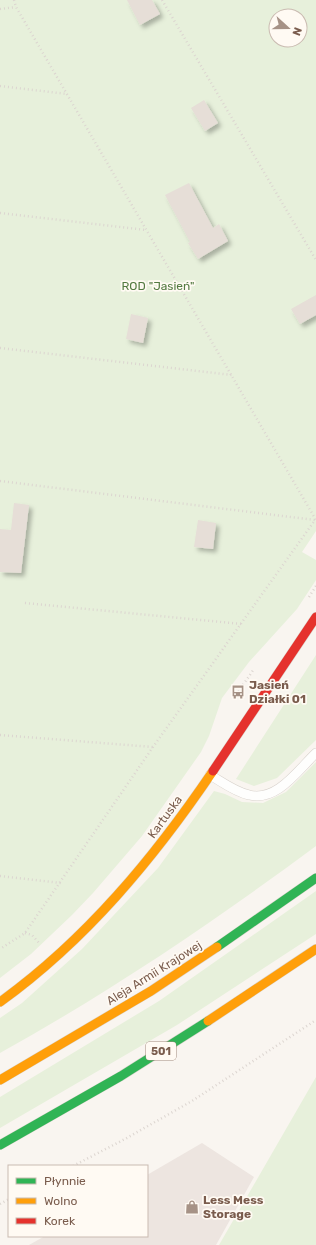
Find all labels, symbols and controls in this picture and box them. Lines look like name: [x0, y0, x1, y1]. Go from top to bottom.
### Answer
north arrow: [268, 8, 308, 48]
text: N: [289, 25, 304, 38]
park label: ROD "Jasień": [122, 279, 195, 293]
place label: Jasień Działki 01: [249, 678, 306, 706]
bus stop icon: Jasień Działki 01: [230, 684, 246, 700]
street label: Kartuska: [145, 793, 185, 841]
street label: Aleja Armii Krajowej: [104, 938, 204, 1008]
road number: 501: [146, 1042, 176, 1060]
legend: [8, 1165, 148, 1237]
text: Płynnie: [44, 1174, 86, 1188]
place label: Less Mess Storage: [203, 1193, 264, 1221]
text: Wolno: [44, 1194, 77, 1208]
shop icon: Less Mess Storage: [184, 1199, 200, 1215]
text: Korek: [44, 1214, 76, 1228]

